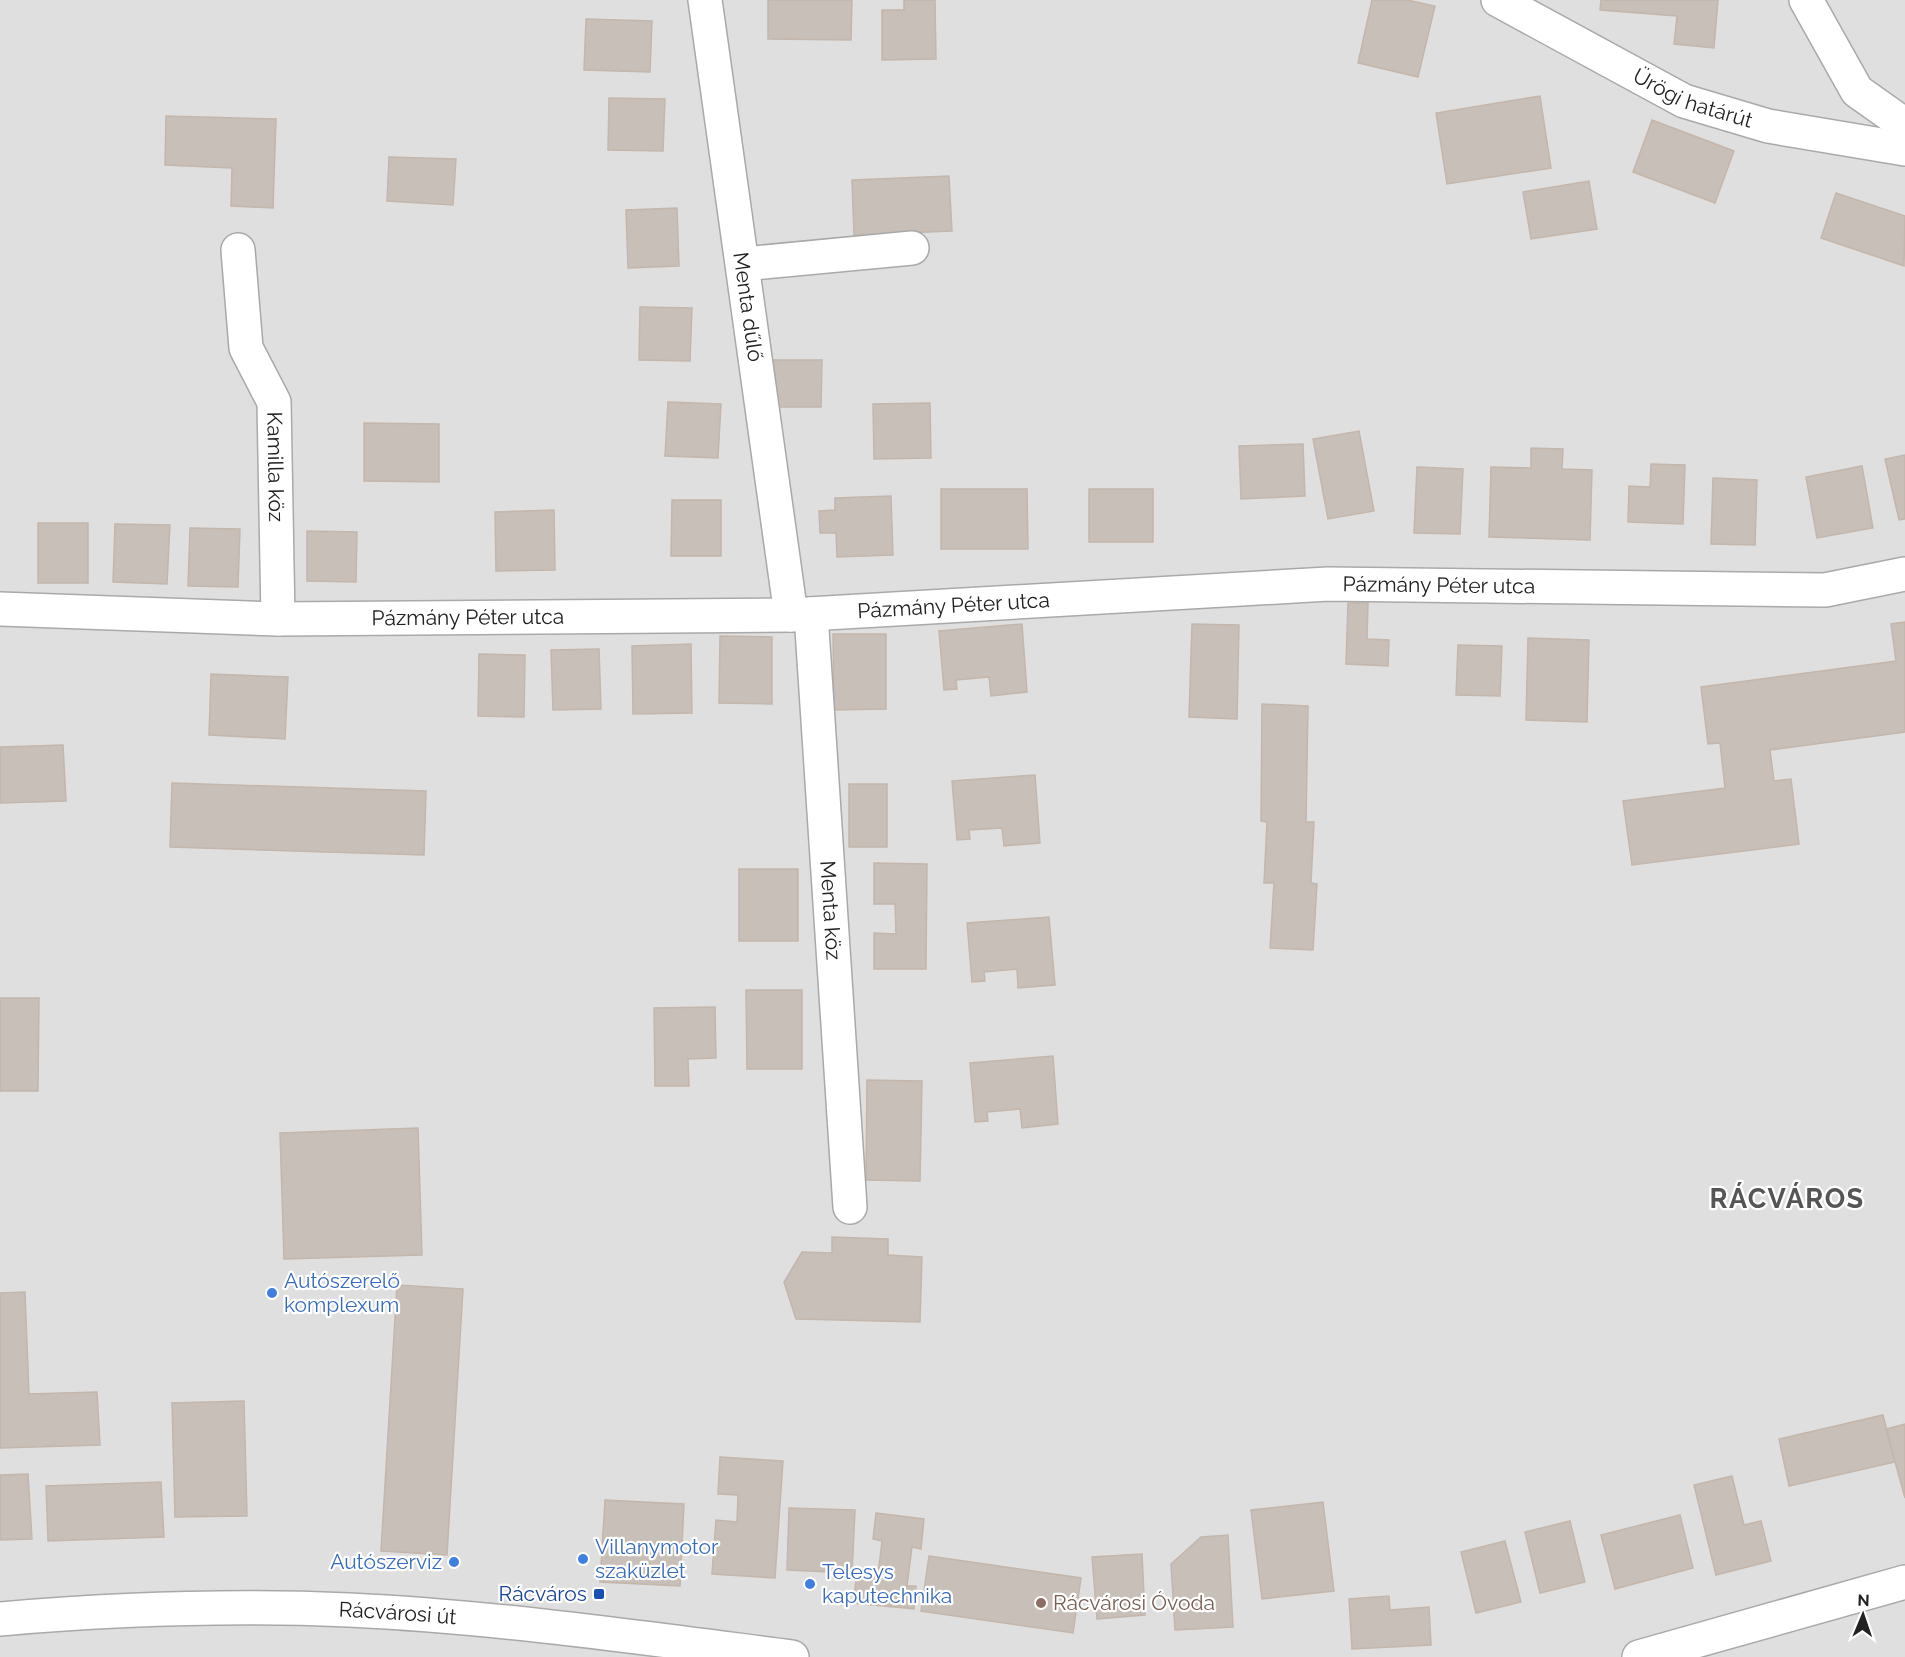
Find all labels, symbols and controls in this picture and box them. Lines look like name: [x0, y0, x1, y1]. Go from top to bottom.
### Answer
street label: Ürögi határút: [1629, 63, 1756, 133]
street label: Menta dűlő: [728, 251, 768, 363]
street label: Kamilla köz: [262, 411, 289, 522]
street label: Pázmány Péter utca: [1342, 571, 1535, 599]
street label: Pázmány Péter utca: [857, 587, 1050, 623]
street label: Pázmány Péter utca: [371, 604, 564, 630]
street label: Menta köz: [815, 860, 847, 961]
district label: RÁCVÁROS: [1709, 1182, 1865, 1214]
place label: Autószerelő komplexum: [284, 1268, 400, 1317]
marker: Autószerelő komplexum: [265, 1286, 279, 1300]
place label: Villanymotor szaküzlet: [595, 1534, 719, 1583]
place label: Autószerviz: [330, 1549, 442, 1574]
marker: Villanymotor szaküzlet: [576, 1552, 590, 1566]
marker: Autószerviz: [447, 1555, 461, 1569]
place label: Telesys kaputechnika: [822, 1559, 952, 1608]
marker: Telesys kaputechnika: [803, 1577, 817, 1591]
place label: Rácváros: [499, 1581, 587, 1606]
north arrow: [1833, 1585, 1893, 1645]
marker: Rácváros: [592, 1587, 606, 1601]
place label: Rácvárosi Óvoda: [1053, 1590, 1215, 1615]
text: N: [1857, 1591, 1870, 1610]
marker: Rácvárosi Óvoda: [1034, 1596, 1048, 1610]
street label: Rácvárosi út: [338, 1597, 457, 1629]

